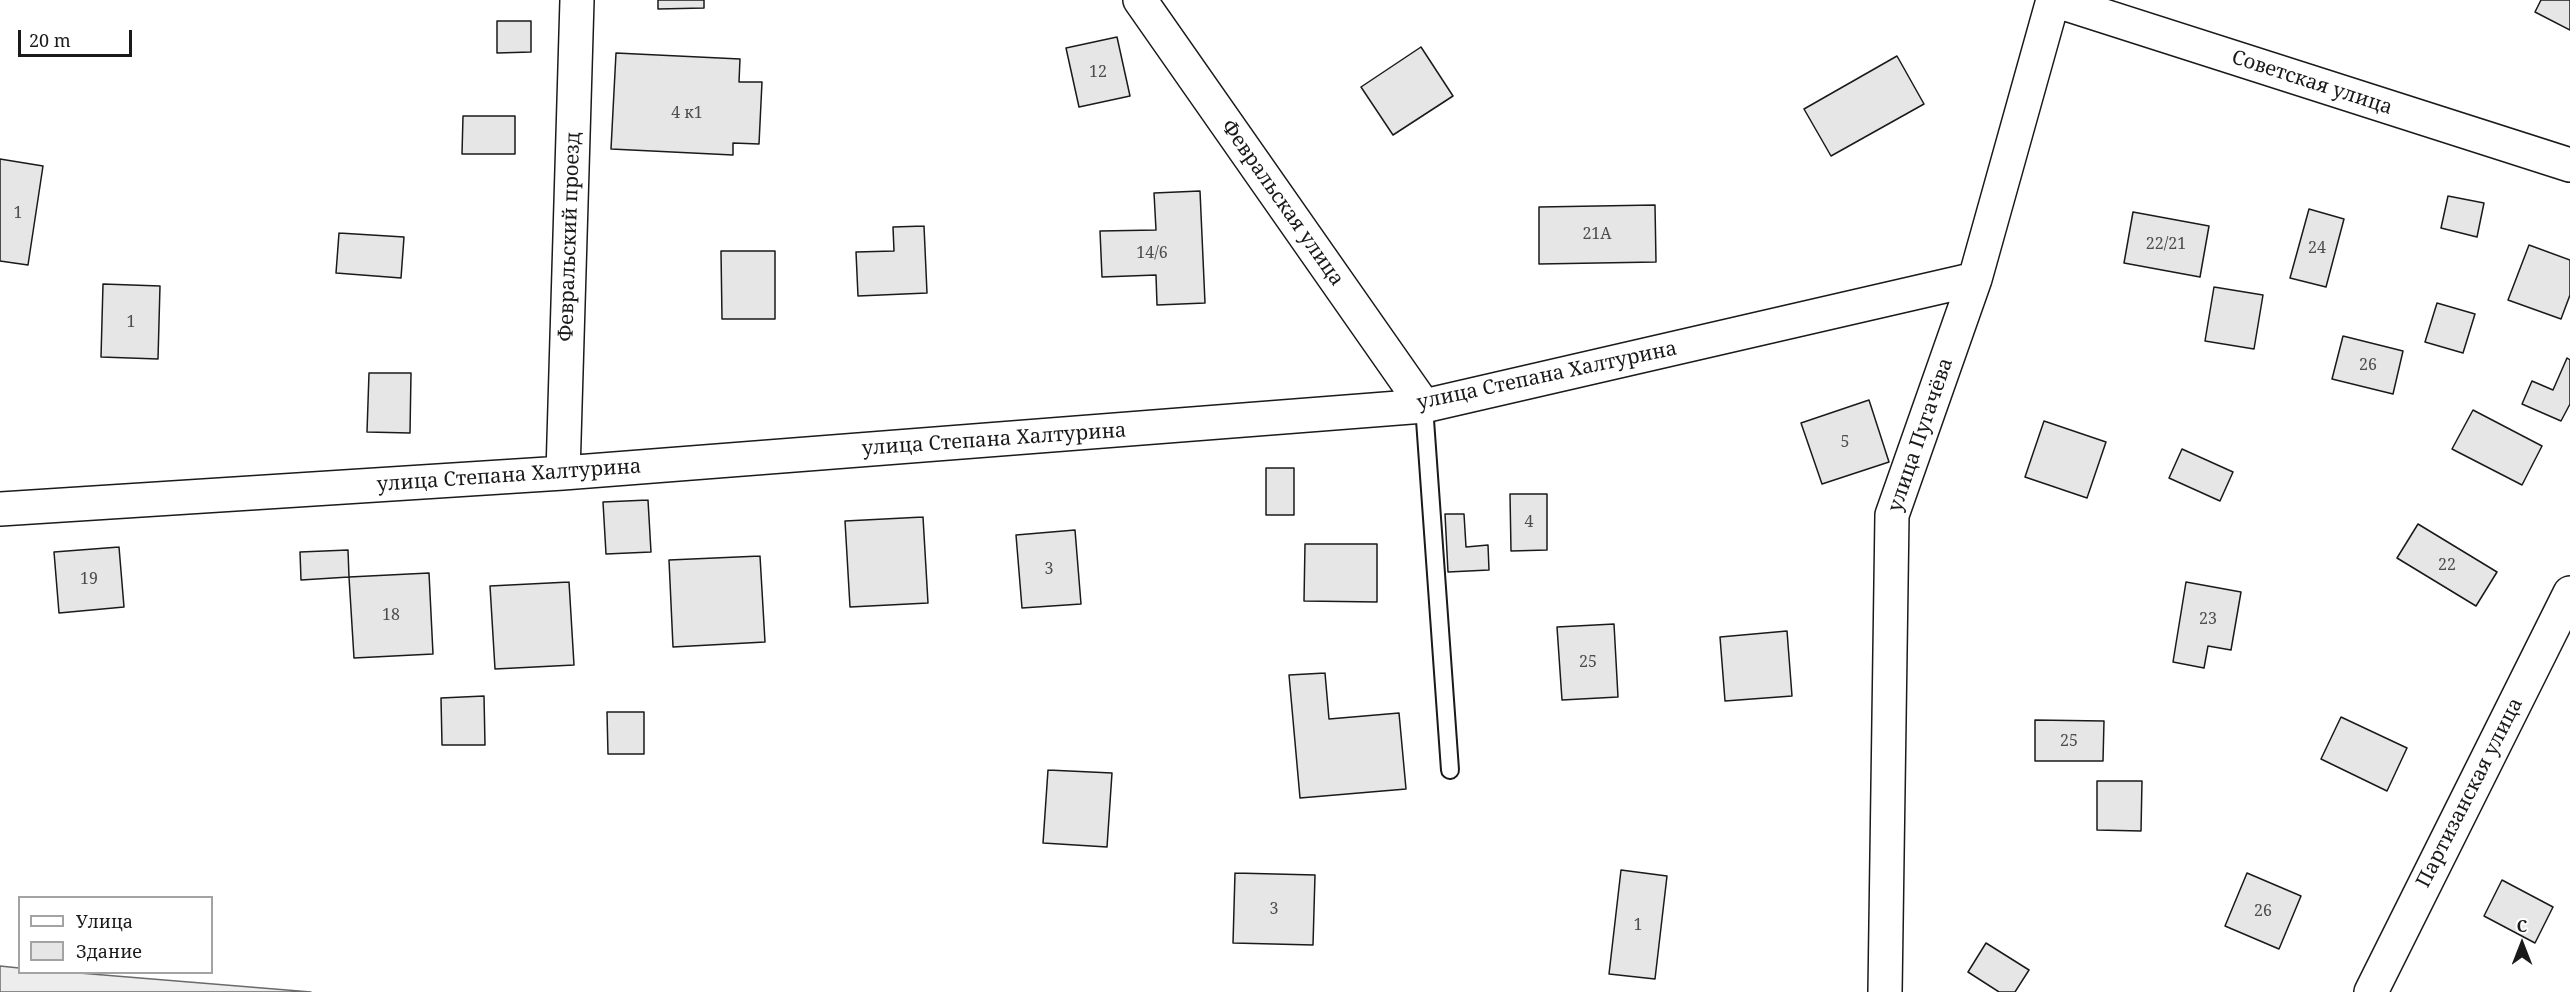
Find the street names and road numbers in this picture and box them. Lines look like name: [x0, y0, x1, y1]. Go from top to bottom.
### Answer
street label: Советская улица: [2229, 46, 2395, 120]
street label: Февральская улица: [1216, 115, 1348, 291]
street label: Февральский проезд: [554, 132, 586, 342]
street label: улица Степана Халтурина: [1415, 337, 1679, 415]
street label: улица Пугачёва: [1883, 355, 1959, 515]
street label: улица Степана Халтурина: [861, 419, 1127, 461]
street label: улица Степана Халтурина: [376, 455, 642, 497]
street label: Партизанская улица: [2412, 694, 2528, 892]

